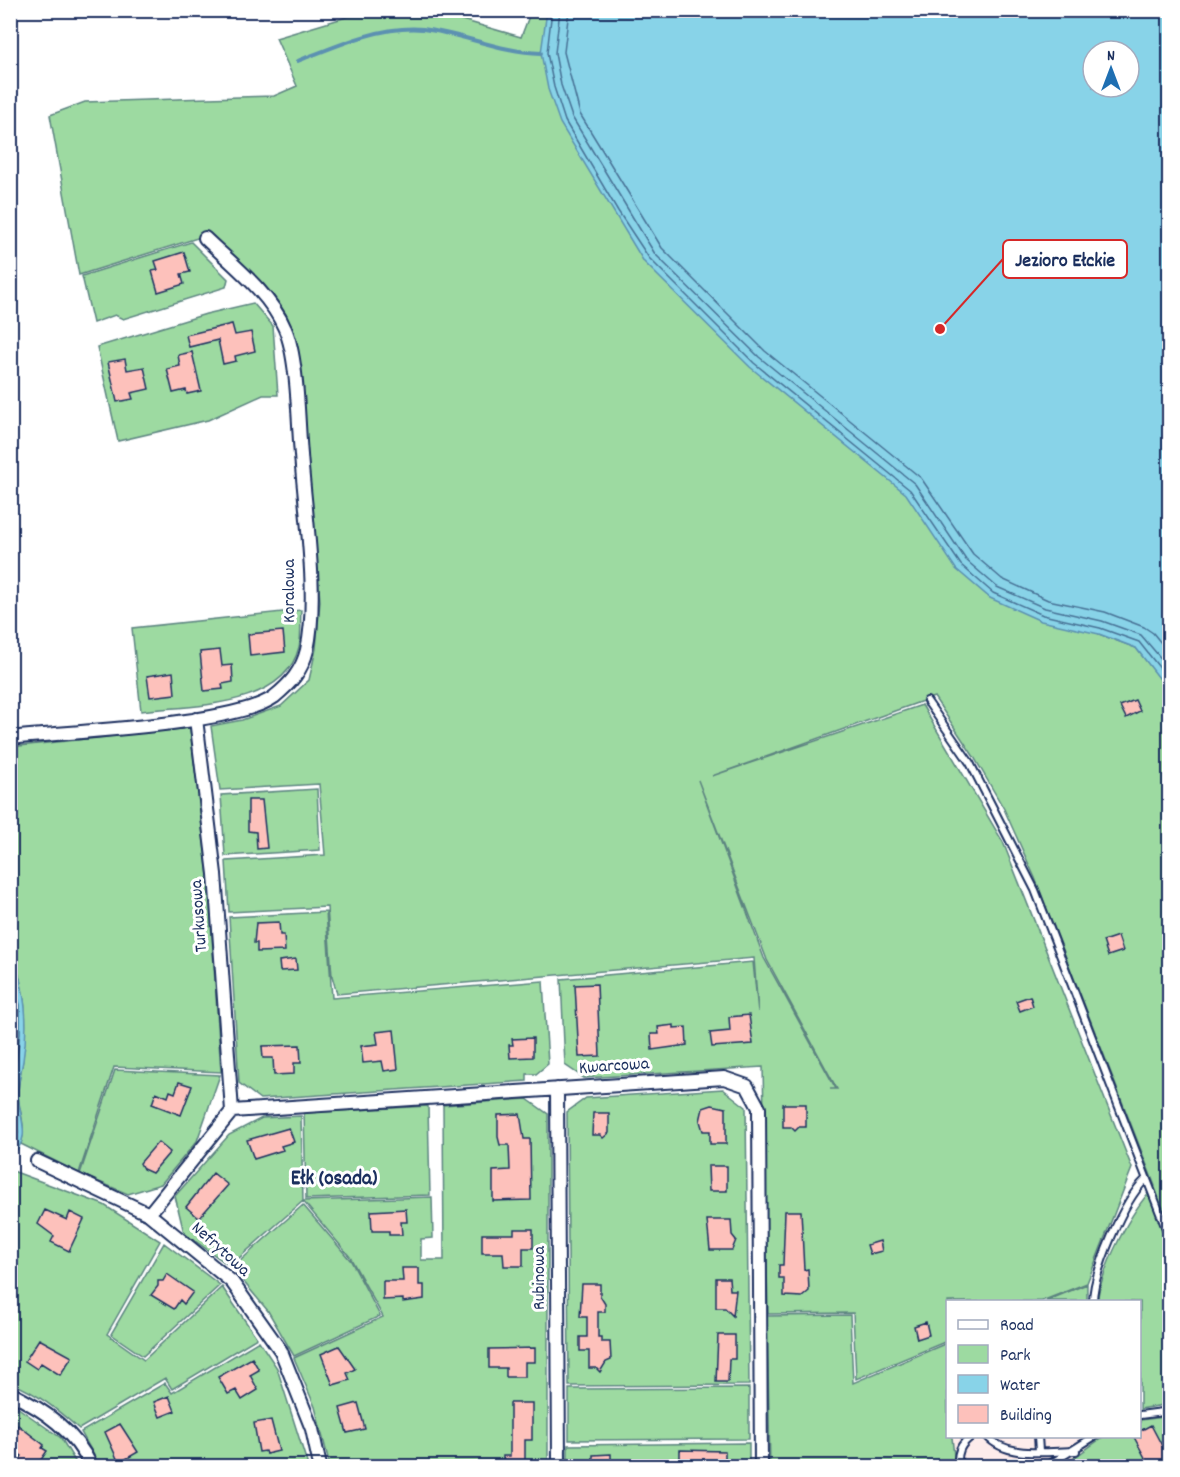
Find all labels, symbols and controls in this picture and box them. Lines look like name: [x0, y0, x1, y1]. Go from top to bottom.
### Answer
north arrow: [1081, 39, 1141, 99]
text: N: [1107, 45, 1115, 68]
callout: Jezioro Ełckie: [1003, 240, 1127, 278]
text: Jezioro Ełckie: [1015, 248, 1115, 276]
street label: Koralowa: [278, 559, 303, 623]
street label: Turkusowa: [185, 878, 215, 953]
street label: Kwarcowa: [578, 1052, 650, 1082]
district label: Ełk (osada): [291, 1165, 377, 1195]
street label: Nefrytowa: [185, 1217, 255, 1284]
street label: Rubinowa: [528, 1245, 553, 1310]
legend: [946, 1300, 1141, 1438]
text: Road: [1000, 1314, 1034, 1339]
text: Park: [1000, 1344, 1031, 1369]
text: Water: [1000, 1374, 1040, 1399]
text: Building: [1000, 1404, 1052, 1429]

